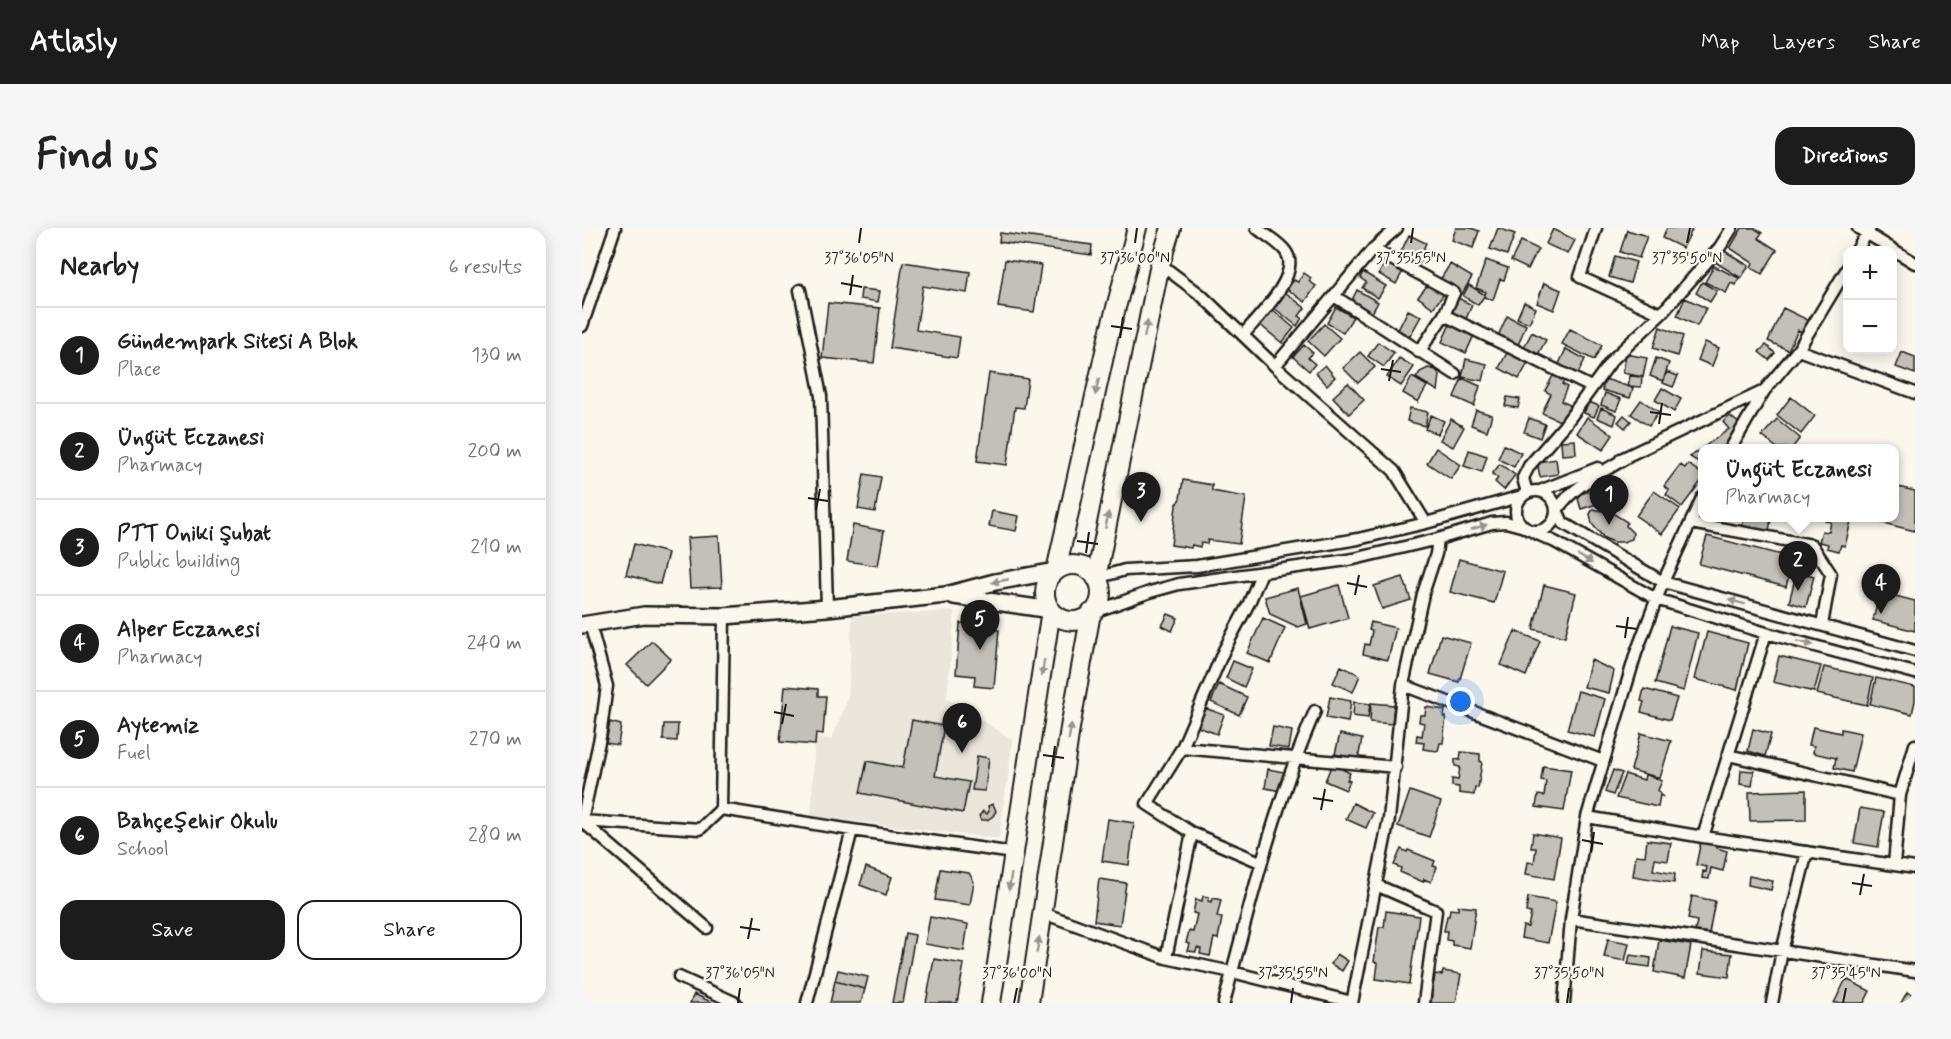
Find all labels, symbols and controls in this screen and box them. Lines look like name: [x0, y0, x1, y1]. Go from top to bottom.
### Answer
text: Atlasly: [30, 24, 118, 61]
text: Map: [1701, 28, 1739, 56]
text: Layers: [1772, 28, 1835, 56]
text: Share: [1868, 28, 1921, 56]
button: Directions: [1775, 127, 1915, 185]
text: Find us: [36, 129, 158, 184]
map controls: [1843, 246, 1897, 354]
button: +: [1843, 246, 1897, 300]
text: 37°36'05"N: [824, 249, 894, 269]
text: 37°36'00"N: [1100, 249, 1170, 269]
text: 37°35'55"N: [1376, 249, 1446, 269]
text: 37°35'50"N: [1652, 249, 1722, 269]
text: Nearby: [60, 250, 139, 284]
text: 6 results: [449, 254, 522, 281]
button: −: [1843, 300, 1897, 354]
one-way arrow: [1142, 320, 1151, 339]
text: Gündempark Sitesi A Blok: [117, 328, 358, 356]
text: 1: [75, 342, 84, 369]
text: 130 m: [471, 342, 522, 369]
text: Place: [117, 356, 161, 383]
one-way arrow: [1092, 377, 1101, 396]
text: Üngüt Eczanesi: [117, 424, 264, 452]
text: 2: [75, 438, 84, 465]
text: 200 m: [467, 438, 522, 465]
popup: [1698, 444, 1899, 522]
text: Pharmacy: [117, 452, 203, 479]
text: Üngüt Eczanesi: [1725, 456, 1872, 484]
pin: 3: [1122, 472, 1160, 522]
pin: 1: [1590, 476, 1628, 525]
text: Pharmacy: [1725, 484, 1810, 511]
one-way arrow: [1103, 511, 1113, 530]
text: PTT Oniki Şubat: [117, 520, 271, 548]
one-way arrow: [1471, 522, 1489, 531]
text: 3: [75, 534, 84, 561]
text: 210 m: [470, 534, 522, 561]
pin: 2: [1778, 542, 1818, 591]
text: Public building: [117, 548, 240, 575]
one-way arrow: [1577, 553, 1593, 564]
pin: 4: [1862, 564, 1900, 614]
one-way arrow: [991, 577, 1010, 586]
one-way arrow: [1728, 597, 1746, 606]
pin: 5: [960, 600, 1000, 650]
text: Alper Eczanesi: [117, 616, 260, 644]
text: 4: [74, 630, 85, 657]
text: 240 m: [467, 630, 522, 657]
one-way arrow: [1796, 639, 1814, 649]
text: Pharmacy: [117, 644, 203, 671]
one-way arrow: [1038, 659, 1047, 678]
your location: [1446, 687, 1475, 716]
pin: 6: [942, 704, 982, 753]
text: Aytemiz: [117, 712, 199, 740]
one-way arrow: [1065, 722, 1074, 741]
text: 5: [74, 726, 86, 753]
text: 270 m: [469, 726, 522, 753]
text: Fuel: [117, 740, 151, 767]
text: Bahçeşehir Okulu: [117, 808, 278, 836]
text: 6: [74, 822, 85, 849]
text: 280 m: [468, 822, 522, 849]
text: School: [117, 836, 169, 863]
one-way arrow: [1005, 872, 1014, 891]
button: Save: [60, 900, 285, 960]
button: Share: [297, 900, 522, 960]
one-way arrow: [1034, 936, 1043, 955]
text: 37°36'05"N: [705, 964, 775, 984]
text: 37°36'00"N: [982, 964, 1052, 984]
text: 37°35'55"N: [1258, 964, 1328, 984]
text: 37°35'50"N: [1534, 964, 1604, 984]
text: 37°35'45"N: [1811, 964, 1881, 984]

